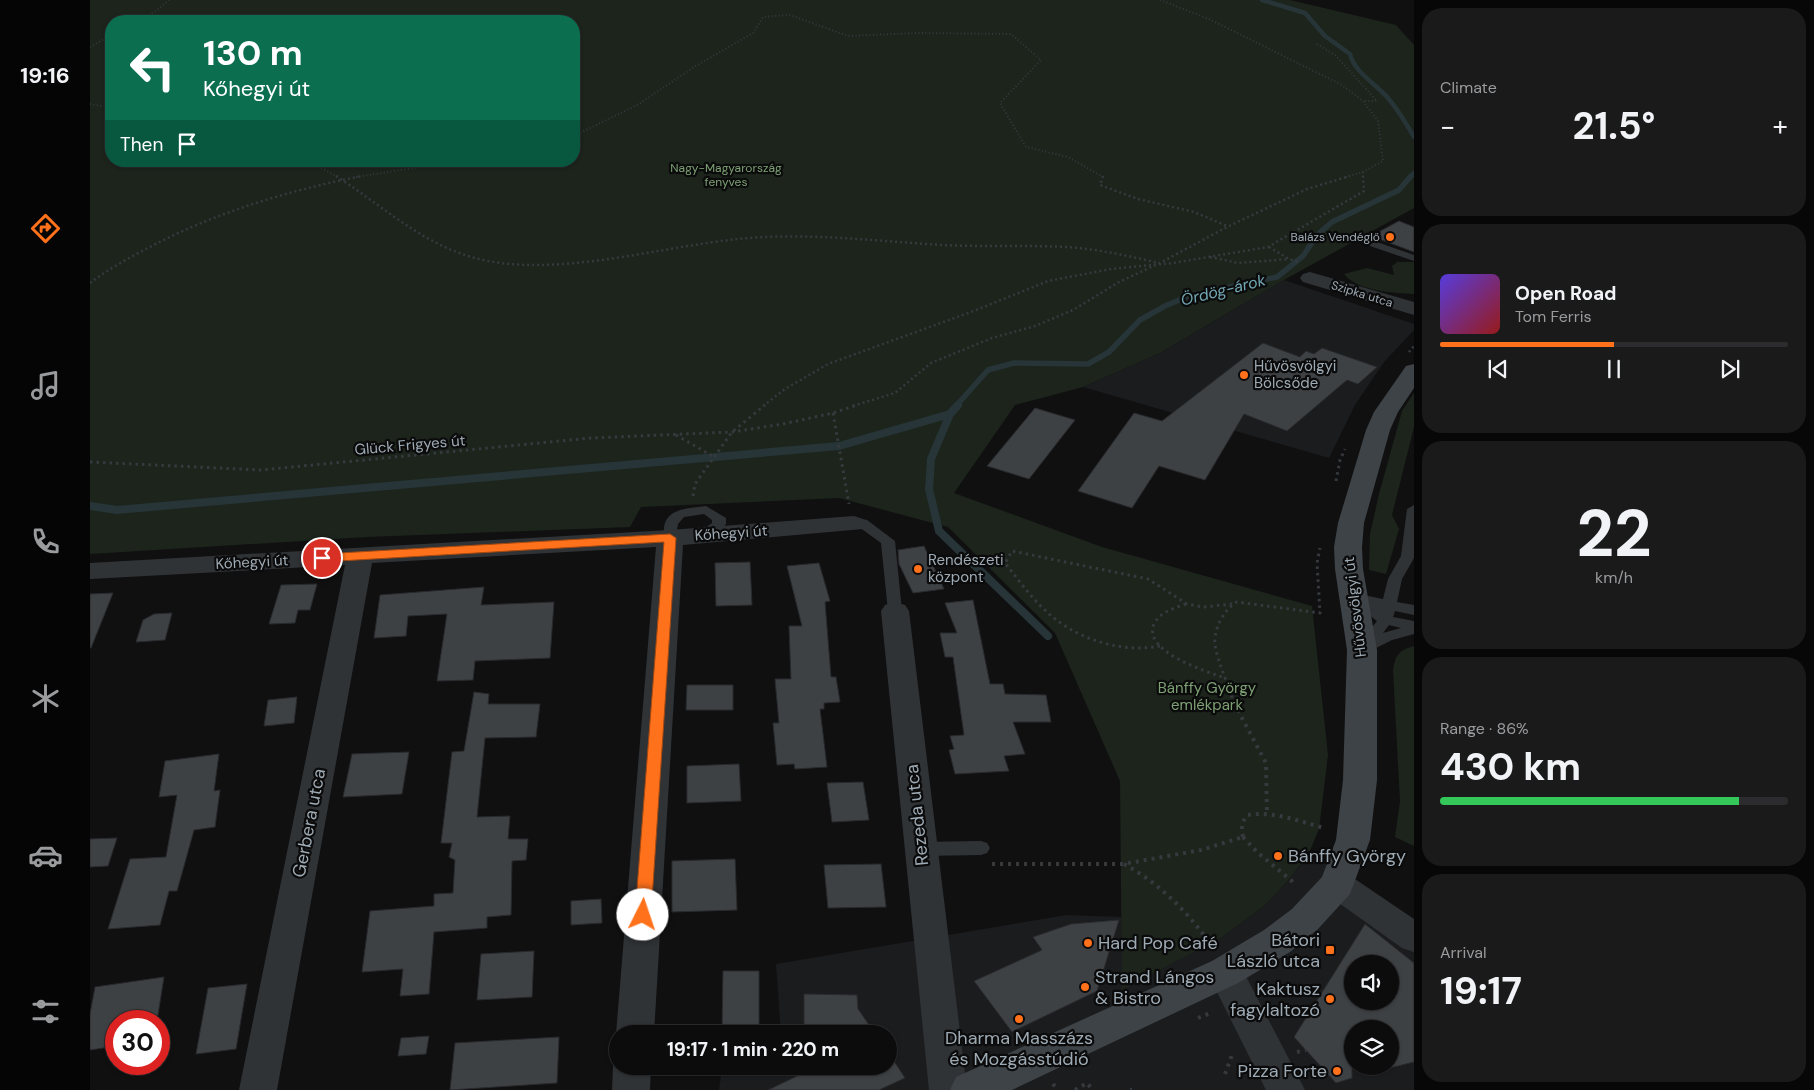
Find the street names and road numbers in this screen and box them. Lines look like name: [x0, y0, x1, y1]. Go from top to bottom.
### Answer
street label: Szipka utca: [1329, 277, 1395, 311]
street label: Glück Frigyes út: [354, 430, 466, 460]
street label: Kőhegyi út: [694, 520, 768, 546]
street label: Kőhegyi út: [215, 550, 289, 574]
street label: Hűvösvölgyi út: [1339, 556, 1371, 658]
street label: Rezeda utca: [900, 763, 934, 867]
street label: Gerbera utca: [287, 766, 331, 880]

